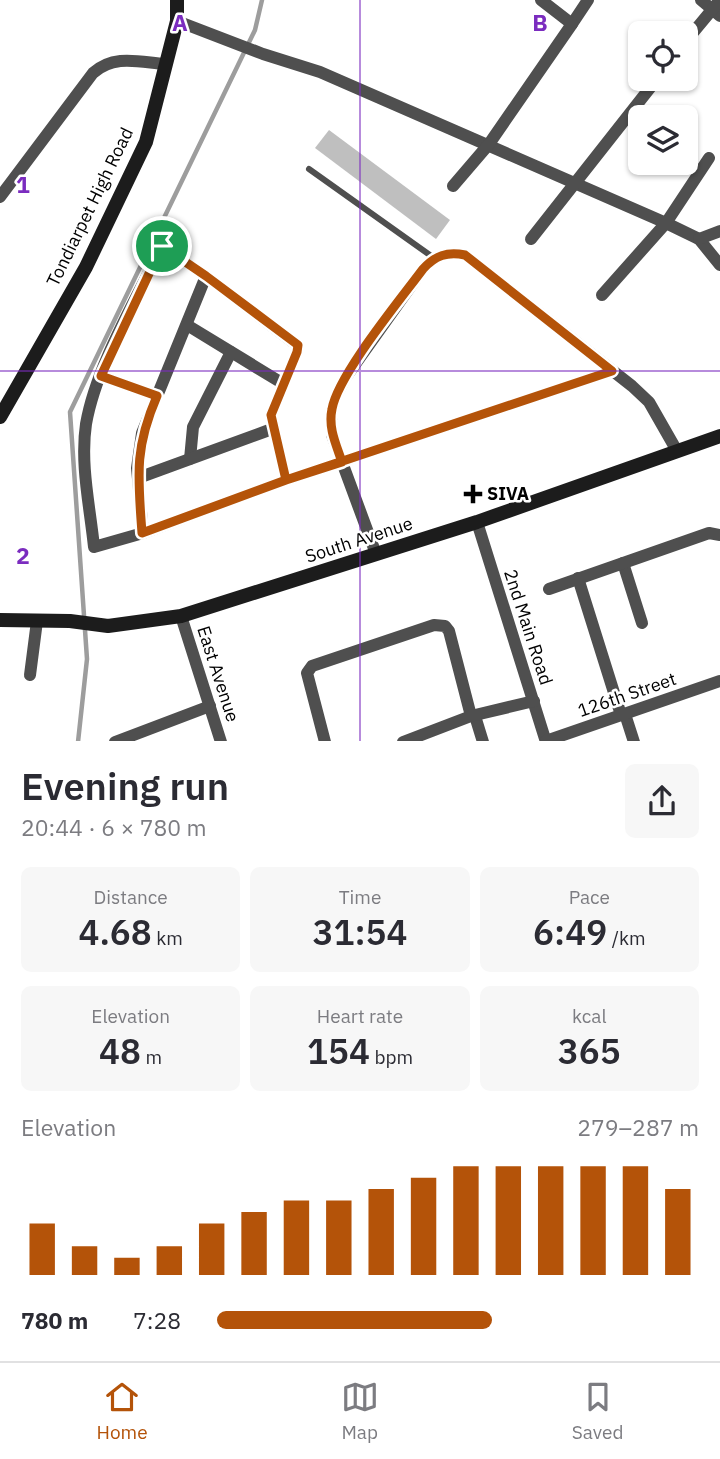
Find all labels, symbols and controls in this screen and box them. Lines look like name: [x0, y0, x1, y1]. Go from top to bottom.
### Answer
text: A: [172, 7, 188, 37]
text: B: [532, 7, 548, 37]
map controls: [628, 21, 698, 175]
button: locate: [628, 21, 698, 91]
button: layers: [628, 105, 698, 175]
street label: Tondiarpet High Road: [41, 124, 138, 290]
text: 1: [16, 169, 30, 199]
pin: [132, 216, 192, 276]
icon: arrive: [143, 227, 181, 265]
place label: SIVA: [487, 482, 529, 505]
marker: SIVA: [465, 486, 481, 502]
street label: South Avenue: [302, 511, 416, 568]
text: 2: [16, 540, 30, 570]
street label: 2nd Main Road: [499, 566, 558, 688]
street label: East Avenue: [192, 623, 245, 725]
street label: 126th Street: [575, 667, 679, 722]
text: Evening run: [21, 761, 229, 810]
button: share: [625, 764, 699, 838]
text: 20:44 · 6 × 780 m: [21, 812, 207, 842]
text: Distance: [94, 885, 168, 909]
text: Time: [339, 885, 381, 909]
text: Pace: [569, 885, 610, 909]
text: 4.68: [78, 909, 152, 955]
text: 31:54: [312, 909, 408, 955]
text: 6:49: [533, 909, 607, 955]
text: km: [152, 926, 183, 950]
text: /km: [607, 926, 646, 950]
text: Elevation: [91, 1004, 170, 1028]
text: Heart rate: [317, 1004, 403, 1028]
text: kcal: [572, 1004, 607, 1028]
text: 48: [99, 1028, 141, 1074]
text: 154: [307, 1028, 370, 1074]
text: 365: [558, 1028, 621, 1074]
text: m: [141, 1045, 162, 1069]
text: bpm: [370, 1045, 413, 1069]
text: Elevation: [21, 1112, 116, 1142]
text: 279–287 m: [577, 1112, 699, 1142]
text: 780 m: [21, 1305, 88, 1335]
text: 7:28: [133, 1305, 181, 1335]
tab: Home: [97, 1378, 148, 1444]
tab: Map: [341, 1378, 379, 1444]
tab: Saved: [572, 1378, 623, 1444]

